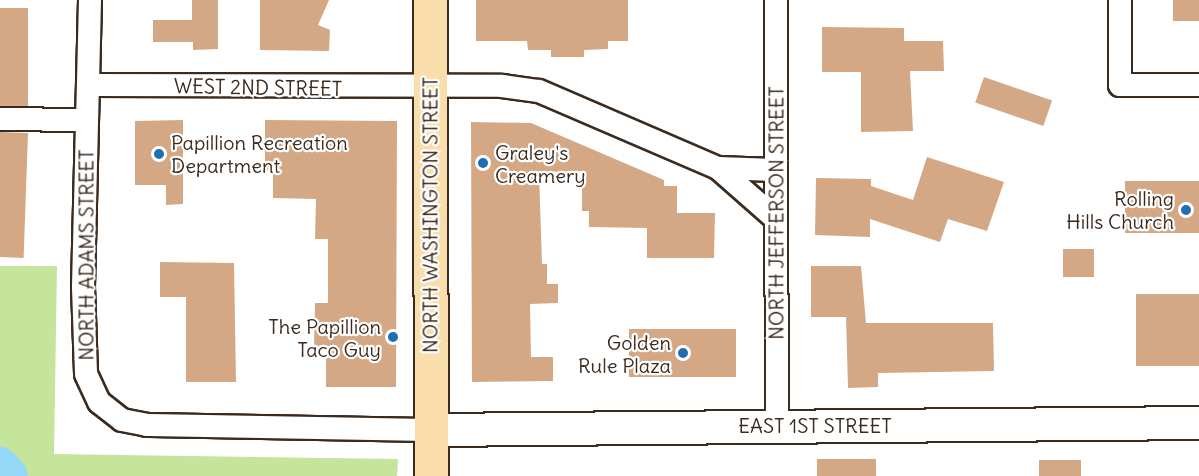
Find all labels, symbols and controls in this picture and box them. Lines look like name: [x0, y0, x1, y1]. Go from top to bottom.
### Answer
street label: WEST 2ND STREET: [174, 74, 342, 100]
street label: NORTH WASHINGTON STREET: [418, 77, 442, 353]
street label: NORTH JEFFERSON STREET: [764, 86, 788, 340]
place label: Papillion Recreation Department: [171, 130, 348, 177]
place label: Graley's Creamery: [495, 140, 586, 187]
marker: Papillion Recreation Department: [152, 147, 166, 161]
street label: NORTH ADAMS STREET: [74, 149, 98, 361]
marker: Graley's Creamery: [476, 156, 490, 170]
place label: Rolling Hills Church: [1066, 186, 1174, 233]
marker: Rolling Hills Church: [1179, 203, 1193, 217]
place label: The Papillion Taco Guy: [268, 314, 381, 361]
marker: The Papillion Taco Guy: [386, 330, 400, 344]
place label: Golden Rule Plaza: [578, 330, 671, 377]
marker: Golden Rule Plaza: [676, 346, 690, 360]
street label: EAST 1ST STREET: [738, 413, 892, 437]

